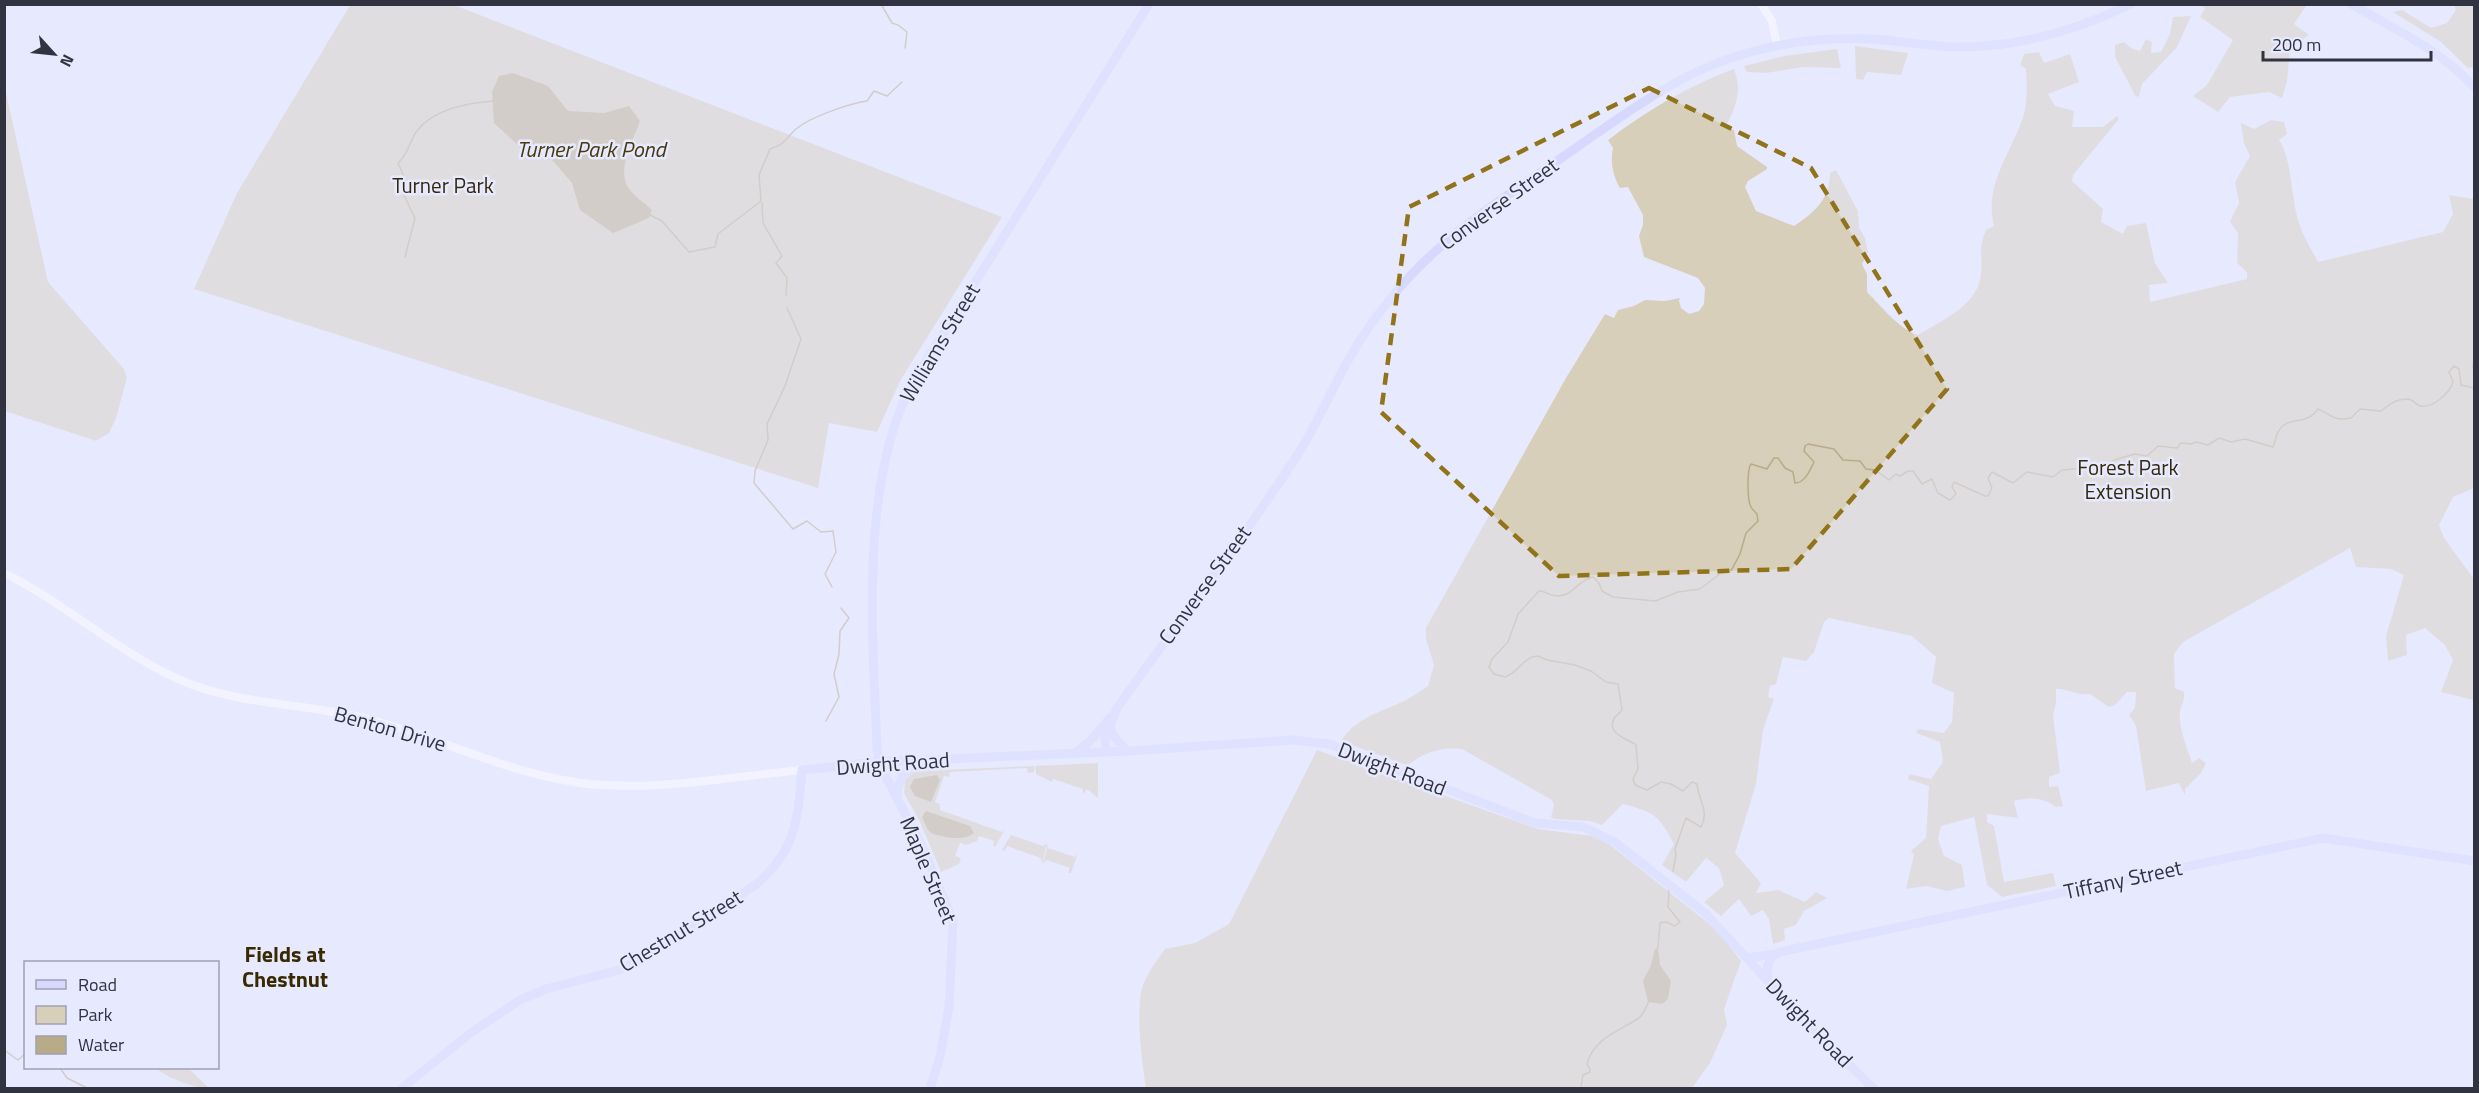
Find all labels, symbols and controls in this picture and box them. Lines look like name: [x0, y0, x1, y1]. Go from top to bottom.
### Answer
north arrow: [24, 24, 84, 84]
scale bar: [2263, 24, 2431, 62]
text: 200 m: [2272, 31, 2321, 58]
text: N: [54, 50, 81, 71]
water label: Turner Park Pond: [516, 132, 669, 166]
street label: Converse Street: [1432, 149, 1565, 257]
park label: Turner Park: [392, 169, 494, 201]
street label: Williams Street: [891, 276, 988, 408]
park label: Forest Park Extension: [2077, 451, 2179, 507]
street label: Converse Street: [1150, 518, 1259, 651]
street label: Benton Drive: [331, 697, 450, 759]
street label: Dwight Road: [1334, 733, 1451, 803]
street label: Dwight Road: [835, 743, 951, 783]
street label: Maple Street: [892, 811, 966, 929]
street label: Tiffany Street: [2061, 851, 2185, 907]
street label: Chestnut Street: [613, 880, 749, 980]
district label: Fields at Chestnut: [242, 937, 328, 996]
legend: [24, 961, 219, 1069]
street label: Dwight Road: [1759, 970, 1861, 1074]
text: Road: [78, 971, 117, 998]
text: Park: [78, 1001, 113, 1028]
text: Water: [78, 1031, 124, 1058]

